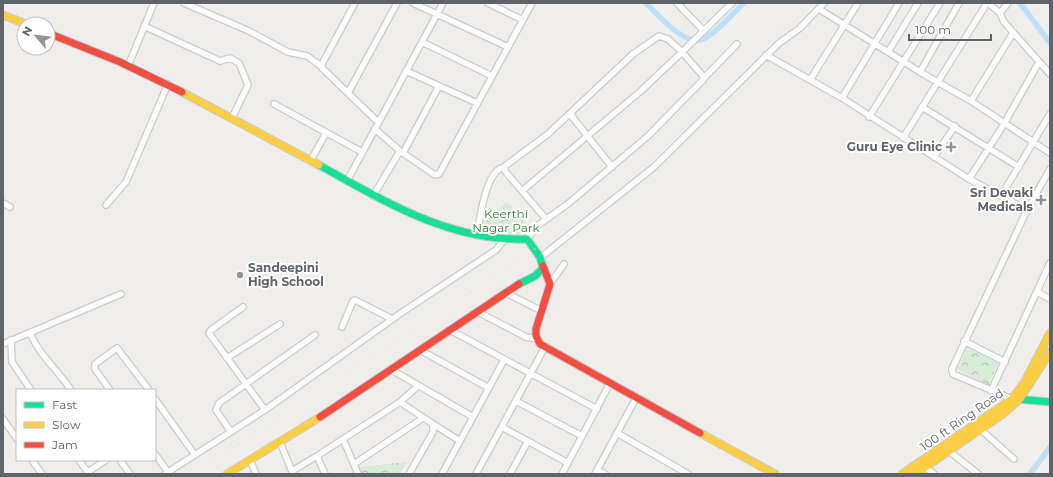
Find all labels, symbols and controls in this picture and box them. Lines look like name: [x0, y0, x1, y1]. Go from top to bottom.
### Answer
north arrow: [16, 16, 56, 56]
scale bar: [909, 16, 991, 42]
text: 100 m: [915, 22, 951, 37]
text: N: [19, 24, 35, 39]
place label: Guru Eye Clinic: [847, 139, 942, 154]
marker: Guru Eye Clinic: [945, 141, 957, 153]
place label: Sri Devaki Medicals: [970, 185, 1034, 214]
marker: Sri Devaki Medicals: [1036, 195, 1046, 205]
park label: Keerthi Nagar Park: [472, 206, 541, 235]
place label: Sandeepini High School: [248, 260, 324, 289]
marker: Sandeepini High School: [235, 270, 245, 280]
street label: 100 ft Ring Road: [917, 385, 1006, 454]
legend: [16, 389, 156, 461]
text: Fast: [52, 397, 77, 412]
text: Slow: [52, 417, 81, 432]
text: Jam: [51, 437, 78, 452]

